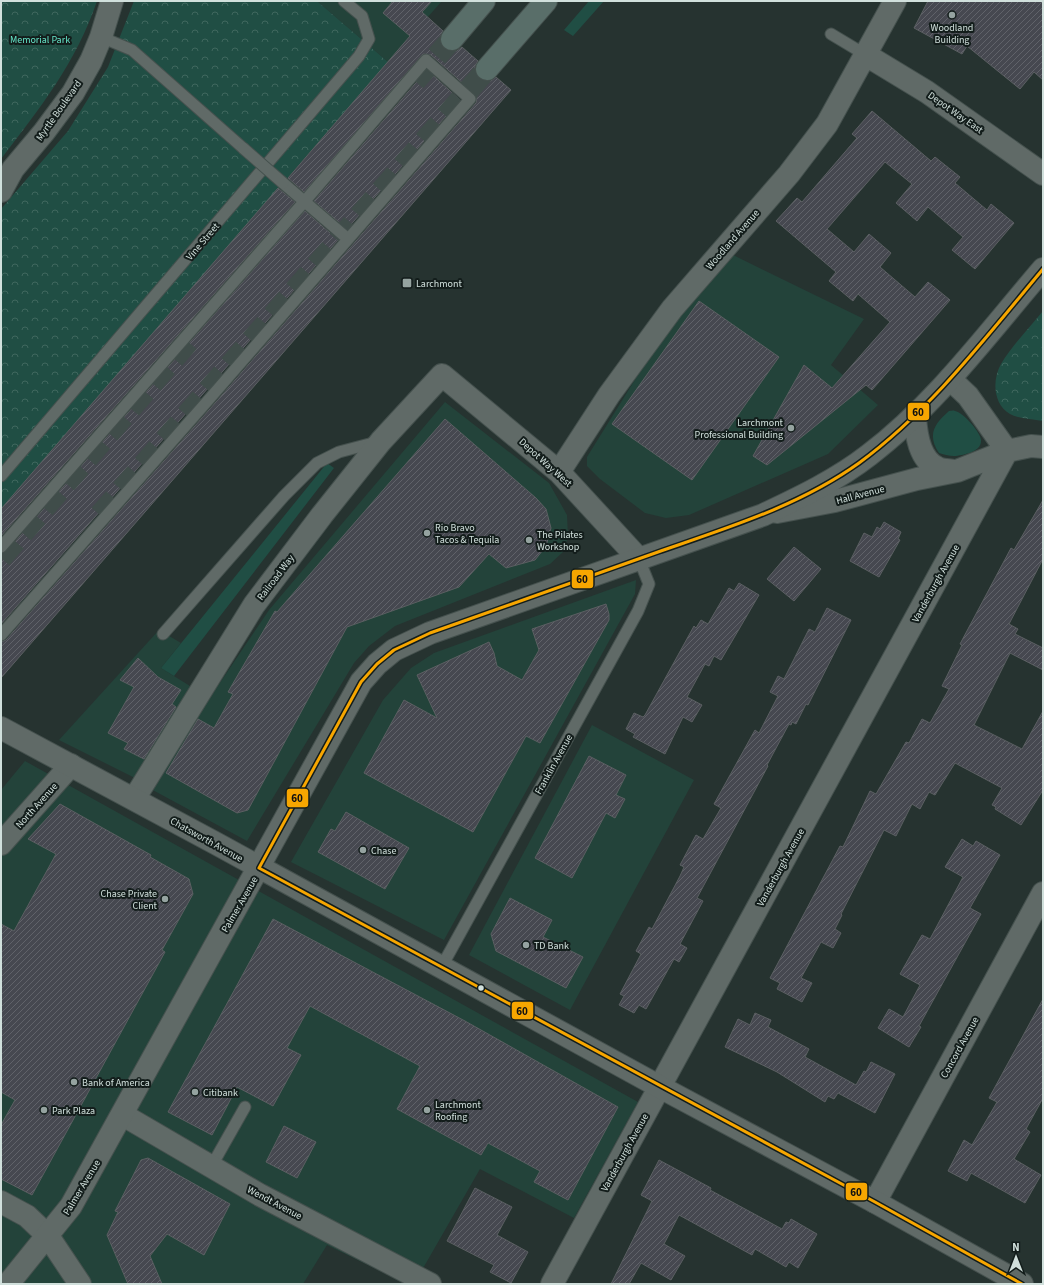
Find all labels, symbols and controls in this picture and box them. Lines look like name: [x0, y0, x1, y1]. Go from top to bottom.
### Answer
marker: Woodland Building: [947, 10, 957, 20]
place label: Woodland Building: [931, 21, 973, 47]
park label: Memorial Park: [10, 33, 70, 47]
street label: Myrtle Boulevard: [33, 77, 85, 144]
street label: Depot Way East: [925, 89, 986, 137]
street label: Woodland Avenue: [703, 206, 763, 273]
street label: Vine Street: [183, 219, 223, 263]
marker: Larchmont: [401, 277, 413, 289]
place label: Larchmont: [416, 277, 462, 291]
line badge: 60: [907, 402, 930, 421]
text: 60: [912, 405, 924, 420]
place label: Larchmont Professional Building: [695, 416, 784, 442]
marker: Larchmont Professional Building: [786, 423, 796, 433]
street label: Depot Way West: [516, 435, 575, 491]
street label: Hall Avenue: [835, 482, 886, 508]
place label: Rio Bravo Tacos & Tequila: [435, 521, 499, 547]
marker: Rio Bravo Tacos & Tequila: [422, 528, 432, 538]
place label: The Pilates Workshop: [537, 528, 583, 554]
marker: The Pilates Workshop: [524, 535, 534, 545]
street label: Vanderburgh Avenue: [909, 542, 963, 625]
street label: Railroad Way: [254, 551, 298, 604]
line badge: 60: [571, 569, 594, 589]
text: 60: [576, 572, 588, 587]
street label: Franklin Avenue: [532, 732, 576, 797]
street label: North Avenue: [12, 780, 61, 832]
line badge: 60: [286, 788, 309, 808]
text: 60: [291, 791, 303, 806]
street label: Chatsworth Avenue: [168, 814, 245, 866]
street label: Vanderburgh Avenue: [754, 826, 808, 909]
place label: Chase: [371, 844, 396, 858]
marker: Chase: [358, 845, 368, 855]
street label: Palmer Avenue: [218, 874, 262, 935]
place label: Chase Private Client: [100, 887, 158, 913]
marker: Chase Private Client: [160, 894, 170, 904]
place label: TD Bank: [534, 939, 569, 953]
marker: TD Bank: [521, 940, 531, 950]
unlabelled marker: [476, 983, 486, 993]
line badge: 60: [511, 1001, 534, 1020]
text: 60: [516, 1004, 528, 1019]
street label: Concord Avenue: [937, 1014, 983, 1081]
place label: Bank of America: [82, 1076, 150, 1090]
marker: Bank of America: [69, 1077, 79, 1087]
place label: Citibank: [203, 1086, 238, 1100]
marker: Citibank: [190, 1087, 200, 1097]
place label: Larchmont Roofing: [435, 1098, 481, 1124]
place label: Park Plaza: [52, 1104, 95, 1118]
marker: Park Plaza: [39, 1105, 49, 1115]
marker: Larchmont Roofing: [422, 1105, 432, 1115]
street label: Vanderburgh Avenue: [598, 1111, 652, 1194]
street label: Palmer Avenue: [60, 1157, 104, 1218]
line badge: 60: [845, 1182, 868, 1201]
street label: Wendt Avenue: [245, 1183, 304, 1223]
text: 60: [850, 1185, 862, 1200]
north arrow: [996, 1237, 1036, 1277]
text: N: [1012, 1240, 1020, 1255]

